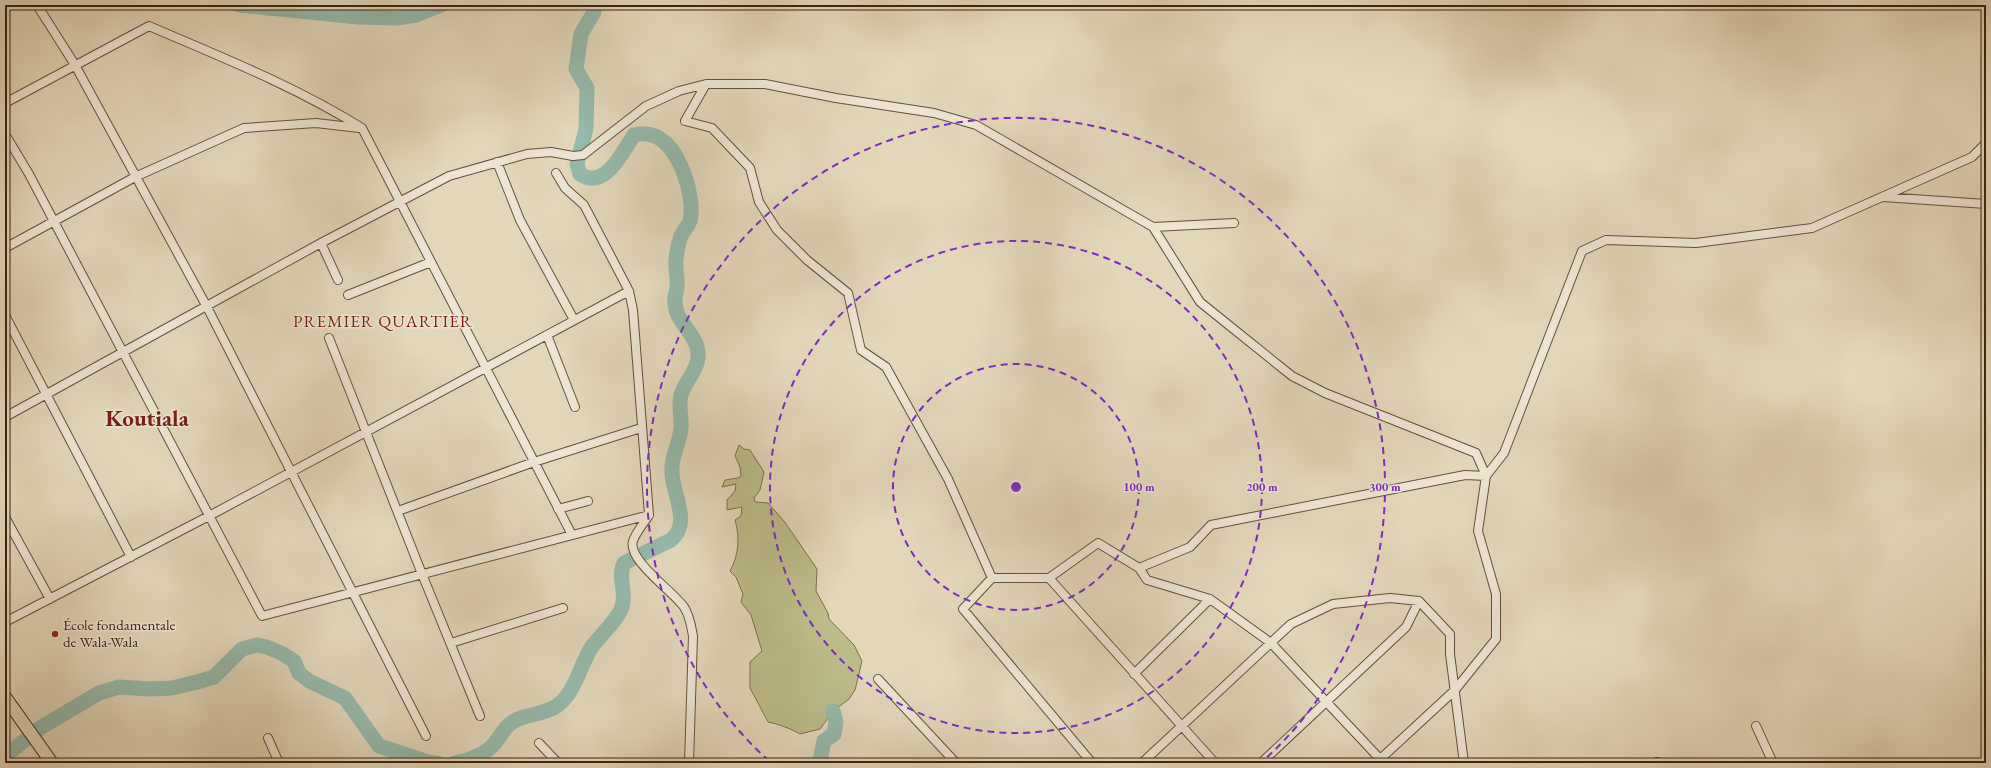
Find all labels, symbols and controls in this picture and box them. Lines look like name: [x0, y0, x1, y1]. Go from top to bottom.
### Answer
district label: PREMIER QUARTIER: [293, 310, 473, 332]
district label: Koutiala: [105, 403, 190, 433]
text: 100 m: [1123, 479, 1155, 495]
text: 200 m: [1246, 479, 1278, 495]
text: 300 m: [1369, 479, 1401, 495]
centre of rings: [1009, 480, 1023, 494]
place label: École fondamentale de Wala-Wala: [63, 615, 176, 651]
marker: École fondamentale de Wala-Wala: [50, 629, 60, 639]

